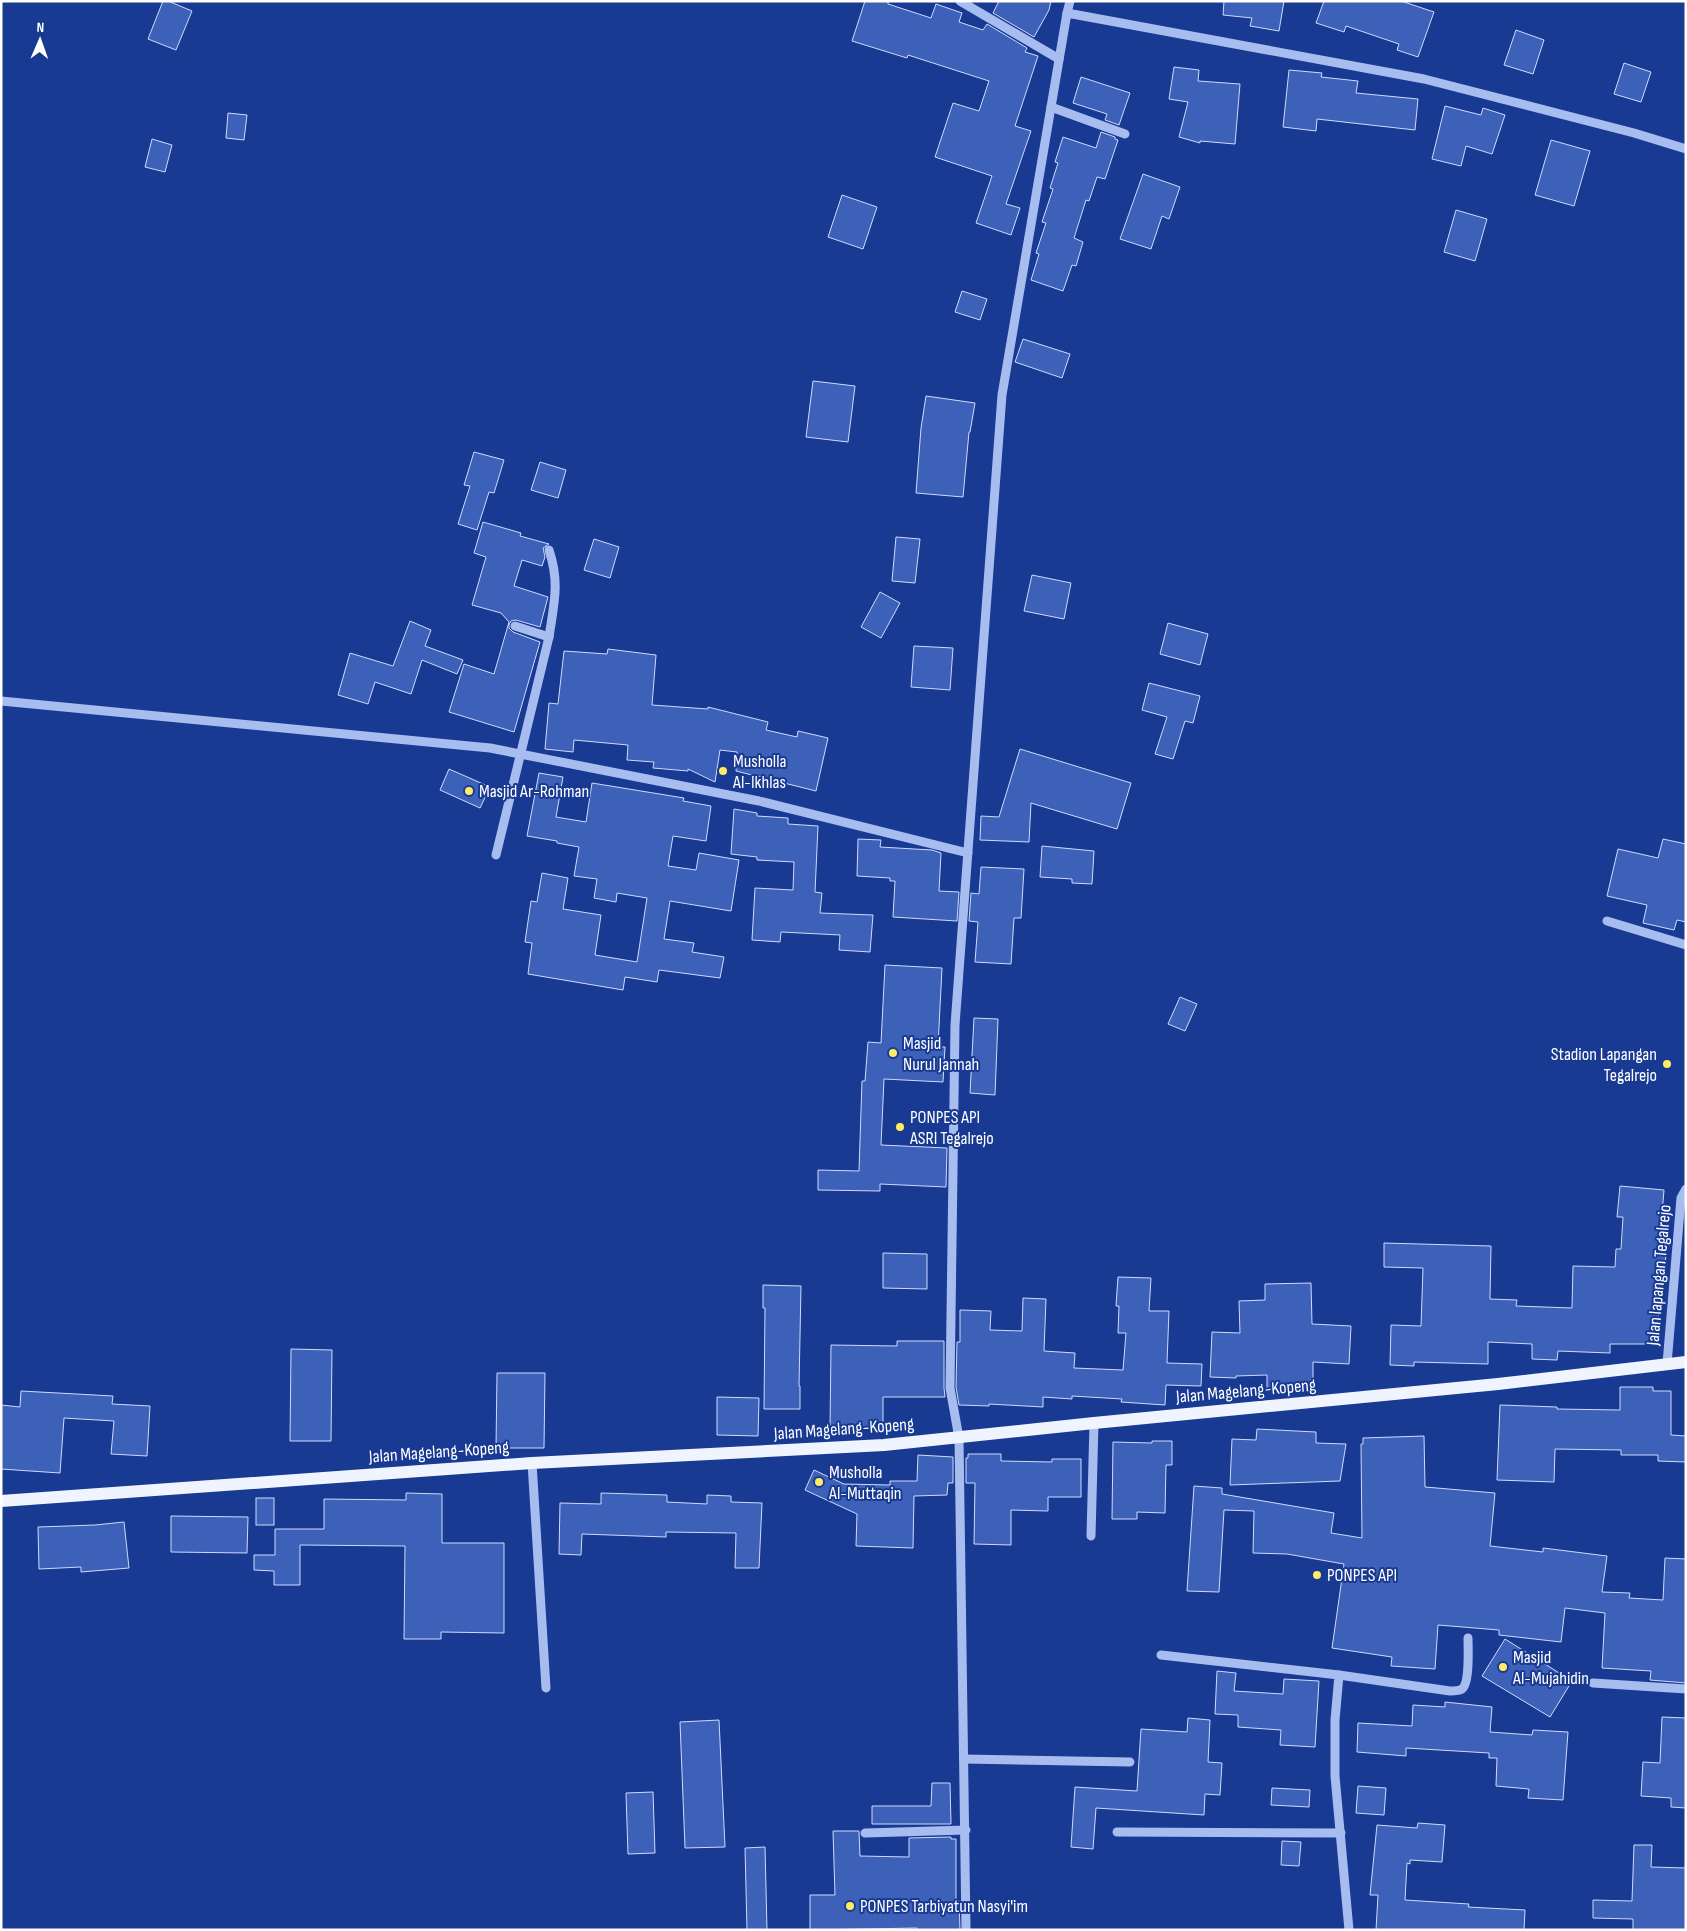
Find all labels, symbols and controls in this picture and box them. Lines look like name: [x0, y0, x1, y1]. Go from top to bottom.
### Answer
north arrow: [15, 15, 65, 65]
text: N: [36, 19, 44, 36]
place label: Musholla Al-Ikhlas: [732, 751, 787, 793]
marker: Musholla Al-Ikhlas: [717, 765, 729, 777]
place label: Masjid Ar-Rohman: [479, 781, 589, 802]
marker: Masjid Ar-Rohman: [463, 785, 475, 797]
place label: Masjid Nurul Jannah: [903, 1033, 979, 1075]
place label: Stadion Lapangan Tegalrejo: [1551, 1044, 1657, 1086]
marker: Masjid Nurul Jannah: [887, 1047, 899, 1059]
marker: Stadion Lapangan Tegalrejo: [1661, 1058, 1673, 1070]
place label: PONPES API ASRI Tegalrejo: [909, 1107, 994, 1149]
marker: PONPES API ASRI Tegalrejo: [894, 1121, 906, 1133]
street label: Jalan lapangan Tegalrejo: [1642, 1204, 1676, 1347]
street label: Jalan Magelang-Kopeng: [1174, 1374, 1317, 1408]
street label: Jalan Magelang-Kopeng: [772, 1414, 915, 1444]
street label: Jalan Magelang-Kopeng: [367, 1437, 510, 1467]
place label: Musholla Al-Muttaqin: [828, 1462, 901, 1504]
marker: Musholla Al-Muttaqin: [813, 1476, 825, 1488]
place label: PONPES API: [1327, 1565, 1397, 1586]
marker: PONPES API: [1311, 1569, 1323, 1581]
place label: Masjid Al-Mujahidin: [1512, 1647, 1589, 1689]
marker: Masjid Al-Mujahidin: [1497, 1661, 1509, 1673]
place label: PONPES Tarbiyatun Nasyi'im: [860, 1896, 1028, 1917]
marker: PONPES Tarbiyatun Nasyi'im: [844, 1900, 856, 1912]

